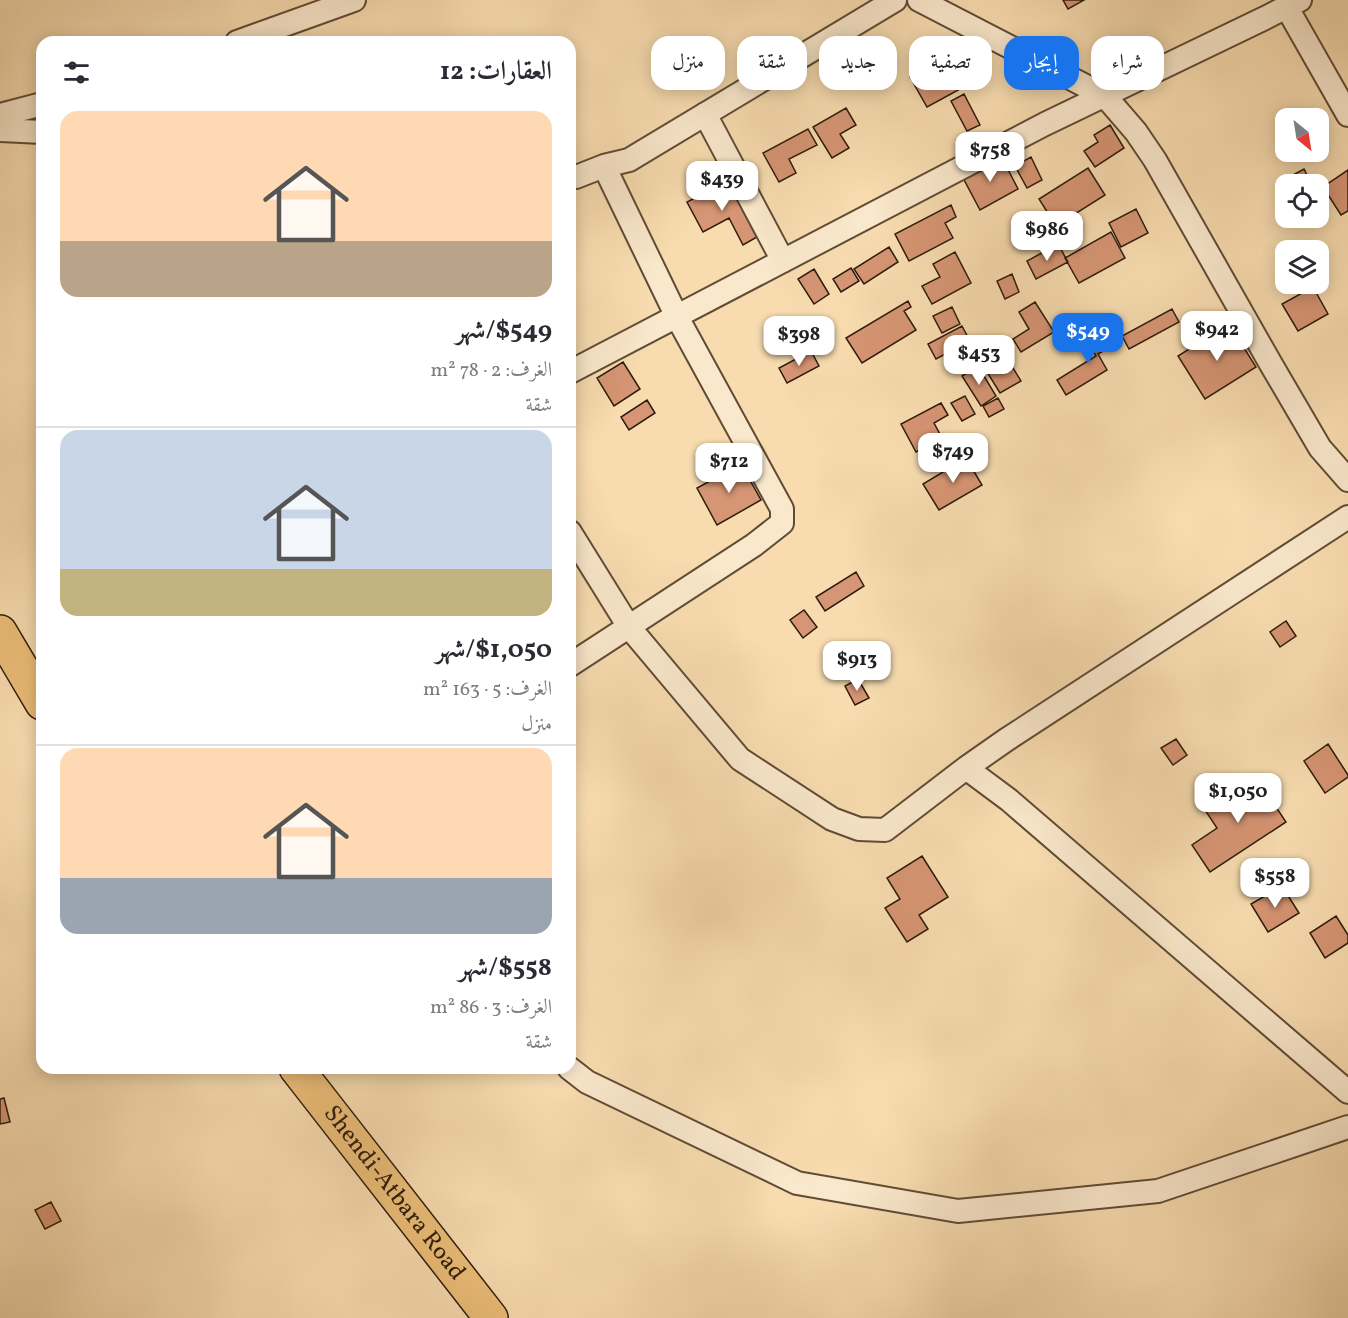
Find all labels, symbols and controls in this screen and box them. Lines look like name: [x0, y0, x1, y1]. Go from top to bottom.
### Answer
chip: منزل: [651, 36, 725, 90]
chip: شقة: [737, 36, 807, 90]
chip: جديد: [819, 36, 897, 90]
chip: تصفية: [909, 36, 992, 90]
chip: إيجار: [1004, 36, 1079, 90]
chip: شراء: [1091, 36, 1164, 90]
text: العقارات: 12: [440, 54, 552, 90]
icon: filters: [60, 56, 93, 89]
north arrow: [1275, 108, 1329, 162]
map controls: [1275, 108, 1329, 294]
pin: $758: [954, 132, 1026, 183]
text: $758: [969, 137, 1011, 165]
icon: home: [252, 150, 360, 258]
pin: $439: [686, 161, 758, 212]
text: $439: [700, 166, 744, 194]
button: locate: [1275, 174, 1329, 228]
pin: $986: [1011, 211, 1083, 262]
text: $986: [1025, 216, 1069, 244]
button: layers: [1275, 240, 1329, 294]
pin: $942: [1181, 311, 1253, 362]
text: $549/شهر: [456, 313, 552, 349]
pin: $549: [1052, 313, 1124, 364]
pin: $398: [763, 316, 835, 367]
text: $942: [1195, 316, 1239, 344]
text: $549: [1066, 318, 1110, 346]
text: $398: [778, 321, 821, 349]
pin: $453: [943, 335, 1015, 386]
text: $453: [958, 340, 1000, 368]
text: الغرف: 2 · 78 m²: [431, 357, 552, 385]
text: شقة: [526, 392, 552, 420]
pin: $749: [917, 433, 989, 484]
text: $749: [932, 438, 974, 466]
pin: $712: [693, 443, 765, 494]
text: $712: [709, 448, 749, 476]
icon: home: [252, 469, 360, 577]
text: $1,050/شهر: [436, 632, 552, 668]
pin: $913: [821, 641, 893, 692]
text: $913: [837, 646, 877, 674]
text: الغرف: 5 · 163 m²: [423, 676, 552, 704]
text: منزل: [521, 711, 552, 739]
pin: $1,050: [1189, 773, 1287, 824]
text: $1,050: [1209, 778, 1267, 806]
icon: home: [252, 787, 360, 895]
pin: $558: [1239, 858, 1311, 909]
text: $558: [1254, 863, 1296, 891]
text: $558/شهر: [458, 950, 552, 986]
text: الغرف: 3 · 86 m²: [430, 994, 552, 1022]
text: شقة: [526, 1029, 552, 1057]
street label: Shendi-Atbara Road: [315, 1099, 473, 1288]

